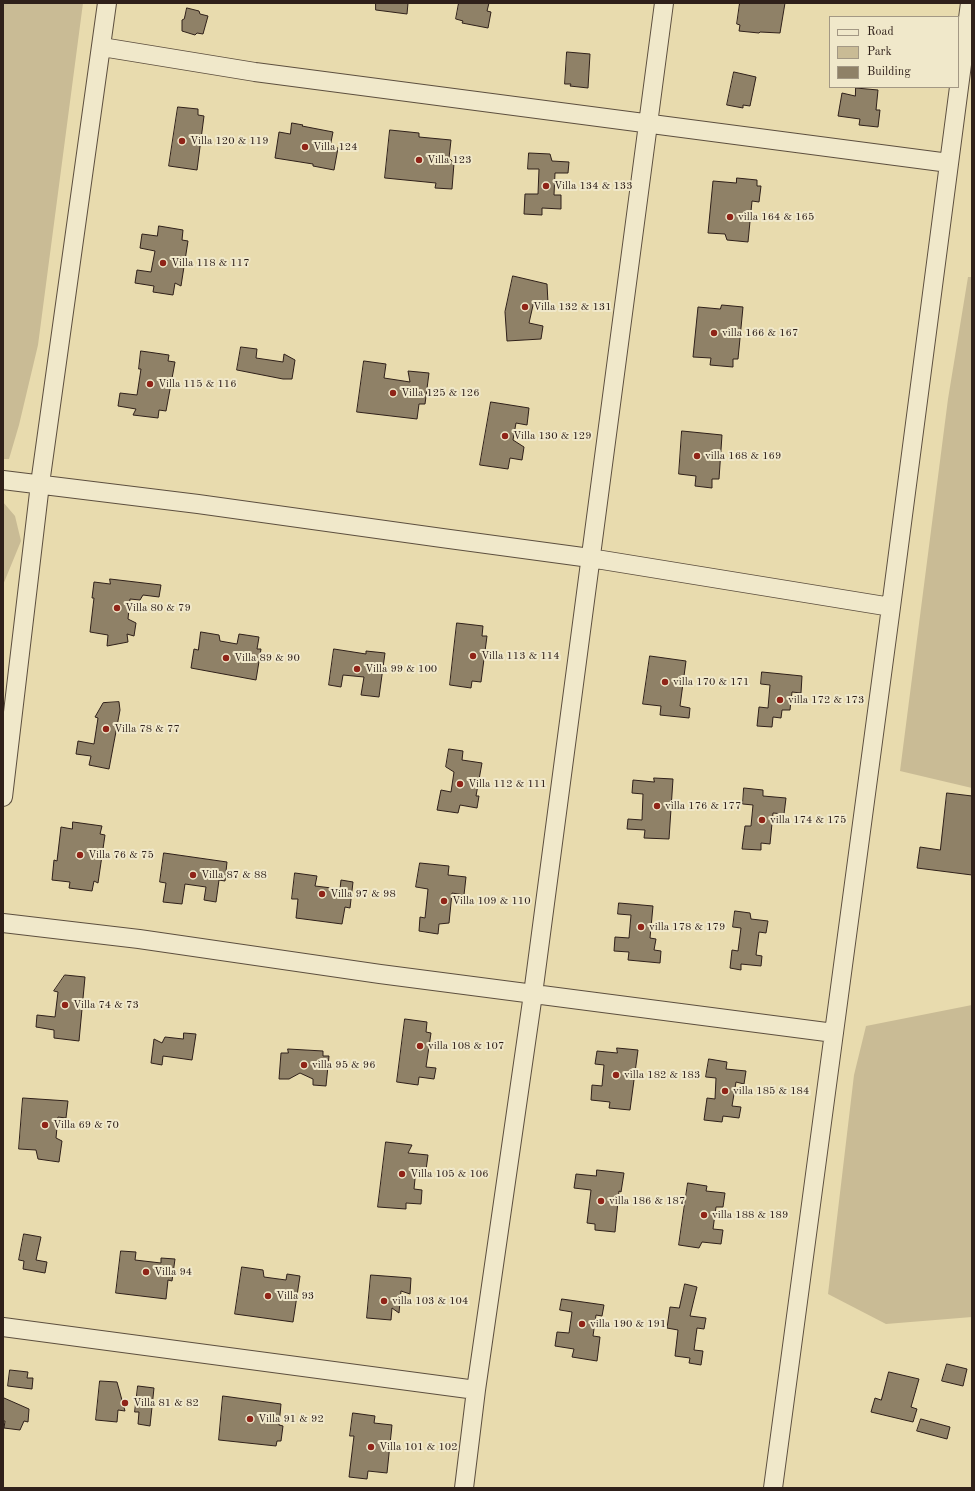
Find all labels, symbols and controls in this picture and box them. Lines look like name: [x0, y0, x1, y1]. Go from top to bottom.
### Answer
legend: [829, 16, 959, 88]
text: Road: [867, 26, 894, 38]
text: Park: [867, 46, 892, 58]
text: Building: [867, 66, 911, 78]
place label: Villa 120 & 119: [190, 134, 269, 148]
marker: Villa 120 & 119: [177, 136, 187, 146]
place label: Villa 124: [313, 140, 358, 154]
marker: Villa 124: [300, 142, 310, 152]
place label: Villa 123: [427, 153, 472, 167]
marker: Villa 123: [414, 155, 424, 165]
place label: Villa 134 & 133: [554, 179, 633, 193]
marker: Villa 134 & 133: [541, 181, 551, 191]
place label: villa 164 & 165: [738, 210, 814, 224]
marker: villa 164 & 165: [725, 212, 735, 222]
place label: Villa 118 & 117: [171, 256, 250, 270]
marker: Villa 118 & 117: [158, 258, 168, 268]
place label: Villa 132 & 131: [533, 300, 612, 314]
marker: Villa 132 & 131: [520, 302, 530, 312]
place label: villa 166 & 167: [722, 326, 798, 340]
marker: villa 166 & 167: [709, 328, 719, 338]
place label: Villa 115 & 116: [158, 377, 237, 391]
marker: Villa 115 & 116: [145, 379, 155, 389]
place label: Villa 125 & 126: [401, 386, 480, 400]
marker: Villa 125 & 126: [388, 388, 398, 398]
place label: Villa 130 & 129: [513, 429, 592, 443]
marker: Villa 130 & 129: [500, 431, 510, 441]
place label: villa 168 & 169: [705, 449, 781, 463]
marker: villa 168 & 169: [692, 451, 702, 461]
place label: Villa 80 & 79: [125, 601, 191, 615]
marker: Villa 80 & 79: [112, 603, 122, 613]
place label: Villa 113 & 114: [481, 649, 560, 663]
place label: Villa 89 & 90: [234, 651, 300, 665]
marker: Villa 113 & 114: [468, 651, 478, 661]
marker: Villa 89 & 90: [221, 653, 231, 663]
place label: Villa 99 & 100: [365, 662, 437, 676]
marker: Villa 99 & 100: [352, 664, 362, 674]
place label: villa 170 & 171: [673, 675, 749, 689]
marker: villa 170 & 171: [660, 677, 670, 687]
place label: villa 172 & 173: [788, 693, 864, 707]
marker: villa 172 & 173: [775, 695, 785, 705]
place label: Villa 78 & 77: [114, 722, 180, 736]
marker: Villa 78 & 77: [101, 724, 111, 734]
place label: Villa 112 & 111: [468, 777, 547, 791]
marker: Villa 112 & 111: [455, 779, 465, 789]
place label: villa 176 & 177: [665, 799, 741, 813]
marker: villa 176 & 177: [652, 801, 662, 811]
place label: villa 174 & 175: [770, 813, 846, 827]
marker: villa 174 & 175: [757, 815, 767, 825]
place label: Villa 76 & 75: [88, 848, 154, 862]
marker: Villa 76 & 75: [75, 850, 85, 860]
place label: Villa 87 & 88: [201, 868, 267, 882]
marker: Villa 87 & 88: [188, 870, 198, 880]
place label: Villa 97 & 98: [330, 887, 396, 901]
marker: Villa 97 & 98: [317, 889, 327, 899]
place label: Villa 109 & 110: [452, 894, 531, 908]
marker: Villa 109 & 110: [439, 896, 449, 906]
place label: villa 178 & 179: [649, 920, 725, 934]
marker: villa 178 & 179: [636, 922, 646, 932]
place label: Villa 74 & 73: [73, 998, 139, 1012]
marker: Villa 74 & 73: [60, 1000, 70, 1010]
place label: villa 108 & 107: [428, 1039, 504, 1053]
marker: villa 108 & 107: [415, 1041, 425, 1051]
place label: villa 95 & 96: [312, 1058, 376, 1072]
marker: villa 95 & 96: [299, 1060, 309, 1070]
place label: villa 182 & 183: [624, 1068, 700, 1082]
marker: villa 182 & 183: [611, 1070, 621, 1080]
place label: villa 185 & 184: [733, 1084, 809, 1098]
marker: villa 185 & 184: [720, 1086, 730, 1096]
place label: Villa 69 & 70: [53, 1118, 119, 1132]
marker: Villa 69 & 70: [40, 1120, 50, 1130]
place label: Villa 105 & 106: [410, 1167, 489, 1181]
marker: Villa 105 & 106: [397, 1169, 407, 1179]
place label: villa 186 & 187: [609, 1194, 685, 1208]
marker: villa 186 & 187: [596, 1196, 606, 1206]
place label: villa 188 & 189: [712, 1208, 788, 1222]
marker: villa 188 & 189: [699, 1210, 709, 1220]
place label: Villa 94: [154, 1265, 192, 1279]
marker: Villa 94: [141, 1267, 151, 1277]
place label: Villa 93: [276, 1289, 314, 1303]
marker: Villa 93: [263, 1291, 273, 1301]
place label: villa 103 & 104: [392, 1294, 468, 1308]
marker: villa 103 & 104: [379, 1296, 389, 1306]
place label: villa 190 & 191: [590, 1317, 666, 1331]
marker: villa 190 & 191: [577, 1319, 587, 1329]
place label: Villa 81 & 82: [133, 1396, 199, 1410]
marker: Villa 81 & 82: [120, 1398, 130, 1408]
place label: Villa 91 & 92: [258, 1412, 324, 1426]
marker: Villa 91 & 92: [245, 1414, 255, 1424]
place label: Villa 101 & 102: [379, 1440, 458, 1454]
marker: Villa 101 & 102: [366, 1442, 376, 1452]

